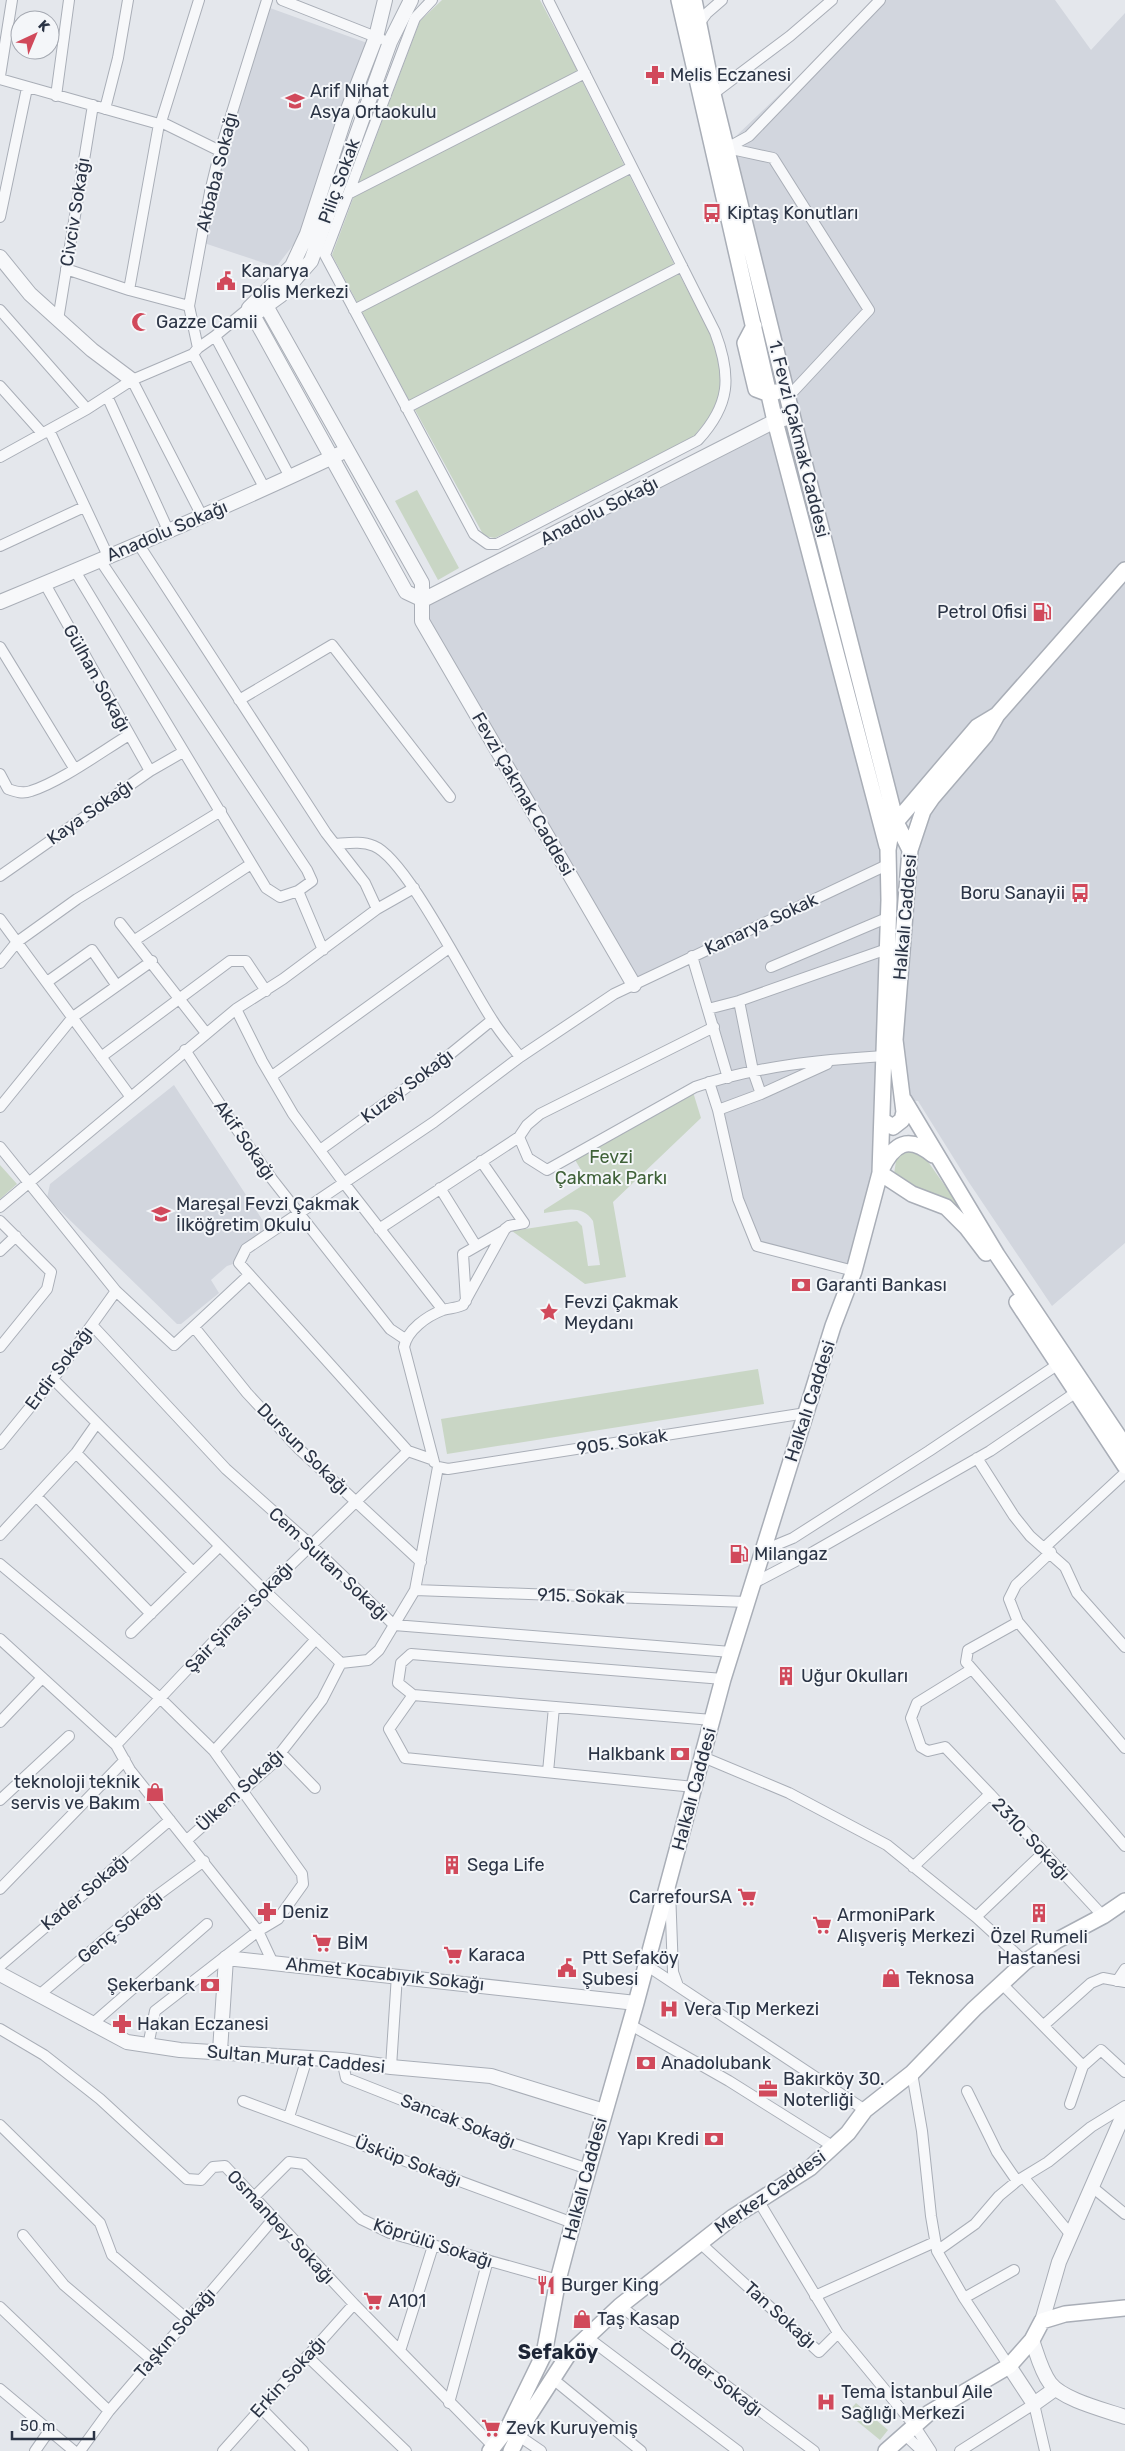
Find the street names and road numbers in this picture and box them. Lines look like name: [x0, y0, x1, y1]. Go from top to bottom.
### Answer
street label: Akbaba Sokağı: [191, 110, 243, 234]
street label: Piliç Sokak: [313, 135, 365, 227]
street label: Civciv Sokağı: [56, 156, 94, 268]
street label: 1. Fevzi Çakmak Caddesi: [764, 338, 834, 540]
street label: Anadolu Sokağı: [536, 472, 662, 550]
street label: Anadolu Sokağı: [103, 496, 231, 566]
street label: Gülhan Sokağı: [58, 620, 136, 736]
street label: Fevzi Çakmak Caddesi: [467, 708, 579, 880]
street label: Kaya Sokağı: [43, 774, 137, 850]
street label: Halkalı Caddesi: [889, 853, 921, 981]
street label: Kanarya Sokak: [701, 888, 822, 960]
street label: Kuzey Sokağı: [357, 1044, 457, 1128]
street label: Akif Sokağı: [210, 1096, 280, 1184]
street label: Erdir Sokağı: [20, 1322, 98, 1414]
street label: Halkalı Caddesi: [780, 1338, 840, 1464]
street label: Dursun Sokağı: [252, 1398, 354, 1500]
street label: 905. Sokak: [575, 1424, 670, 1460]
street label: Cem Sultan Sokağı: [264, 1502, 394, 1626]
street label: Şair Şinasi Sokağı: [180, 1557, 298, 1677]
street label: 915. Sokak: [537, 1583, 626, 1609]
street label: Halkalı Caddesi: [667, 1725, 721, 1853]
street label: Ülkem Sokağı: [192, 1744, 288, 1836]
street label: 2310. Sokağı: [987, 1793, 1075, 1885]
street label: Kader Sokağı: [37, 1849, 133, 1935]
street label: Genç Sokağı: [73, 1886, 167, 1968]
street label: Ahmet Kocabıyık Sokağı: [285, 1953, 485, 1995]
street label: Sultan Murat Caddesi: [206, 2040, 386, 2078]
street label: Sancak Sokağı: [398, 2089, 518, 2153]
street label: Halkalı Caddesi: [558, 2115, 612, 2243]
street label: Üsküp Sokağı: [351, 2131, 465, 2191]
street label: Merkez Caddesi: [710, 2146, 830, 2238]
street label: Osmanbey Sokağı: [222, 2165, 340, 2289]
street label: Köprülü Sokağı: [370, 2213, 496, 2273]
street label: Tan Sokağı: [739, 2277, 821, 2353]
street label: Taşkın Sokağı: [130, 2283, 220, 2383]
street label: Erkin Sokağı: [246, 2332, 330, 2422]
street label: Önder Sokağı: [665, 2337, 767, 2421]

